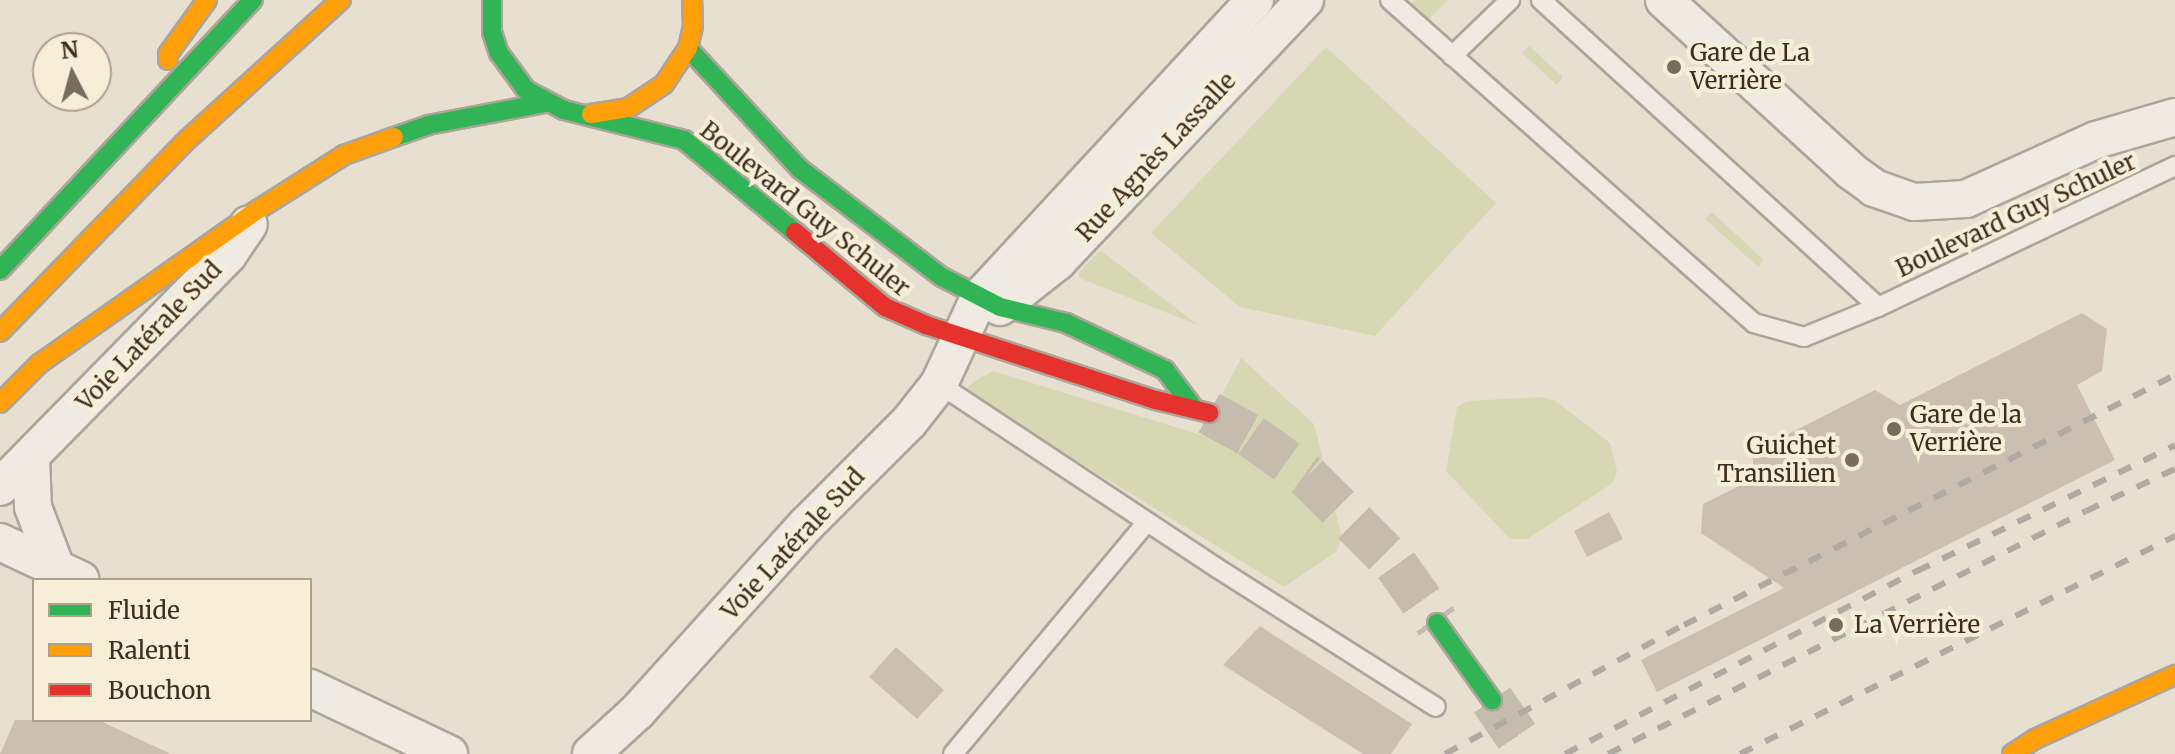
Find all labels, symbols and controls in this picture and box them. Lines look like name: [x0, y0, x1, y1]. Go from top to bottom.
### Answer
north arrow: [32, 32, 112, 112]
text: N: [60, 35, 80, 65]
place label: Gare de La Verrière: [1690, 39, 1810, 95]
marker: Gare de La Verrière: [1665, 58, 1683, 76]
street label: Rue Agnès Lassalle: [1070, 67, 1242, 247]
street label: Boulevard Guy Schuler: [694, 116, 916, 302]
street label: Boulevard Guy Schuler: [1891, 147, 2141, 283]
street label: Voie Latérale Sud: [70, 255, 228, 417]
place label: Gare de la Verrière: [1910, 401, 2022, 457]
marker: Gare de la Verrière: [1885, 420, 1903, 438]
place label: Guichet Transilien: [1717, 432, 1836, 488]
marker: Guichet Transilien: [1843, 451, 1861, 469]
street label: Voie Latérale Sud: [715, 462, 871, 626]
legend: [32, 578, 312, 722]
text: Fluide: [108, 595, 180, 626]
place label: La Verrière: [1854, 611, 1980, 639]
marker: La Verrière: [1825, 614, 1847, 636]
text: Ralenti: [108, 635, 191, 666]
text: Bouchon: [108, 675, 211, 706]

